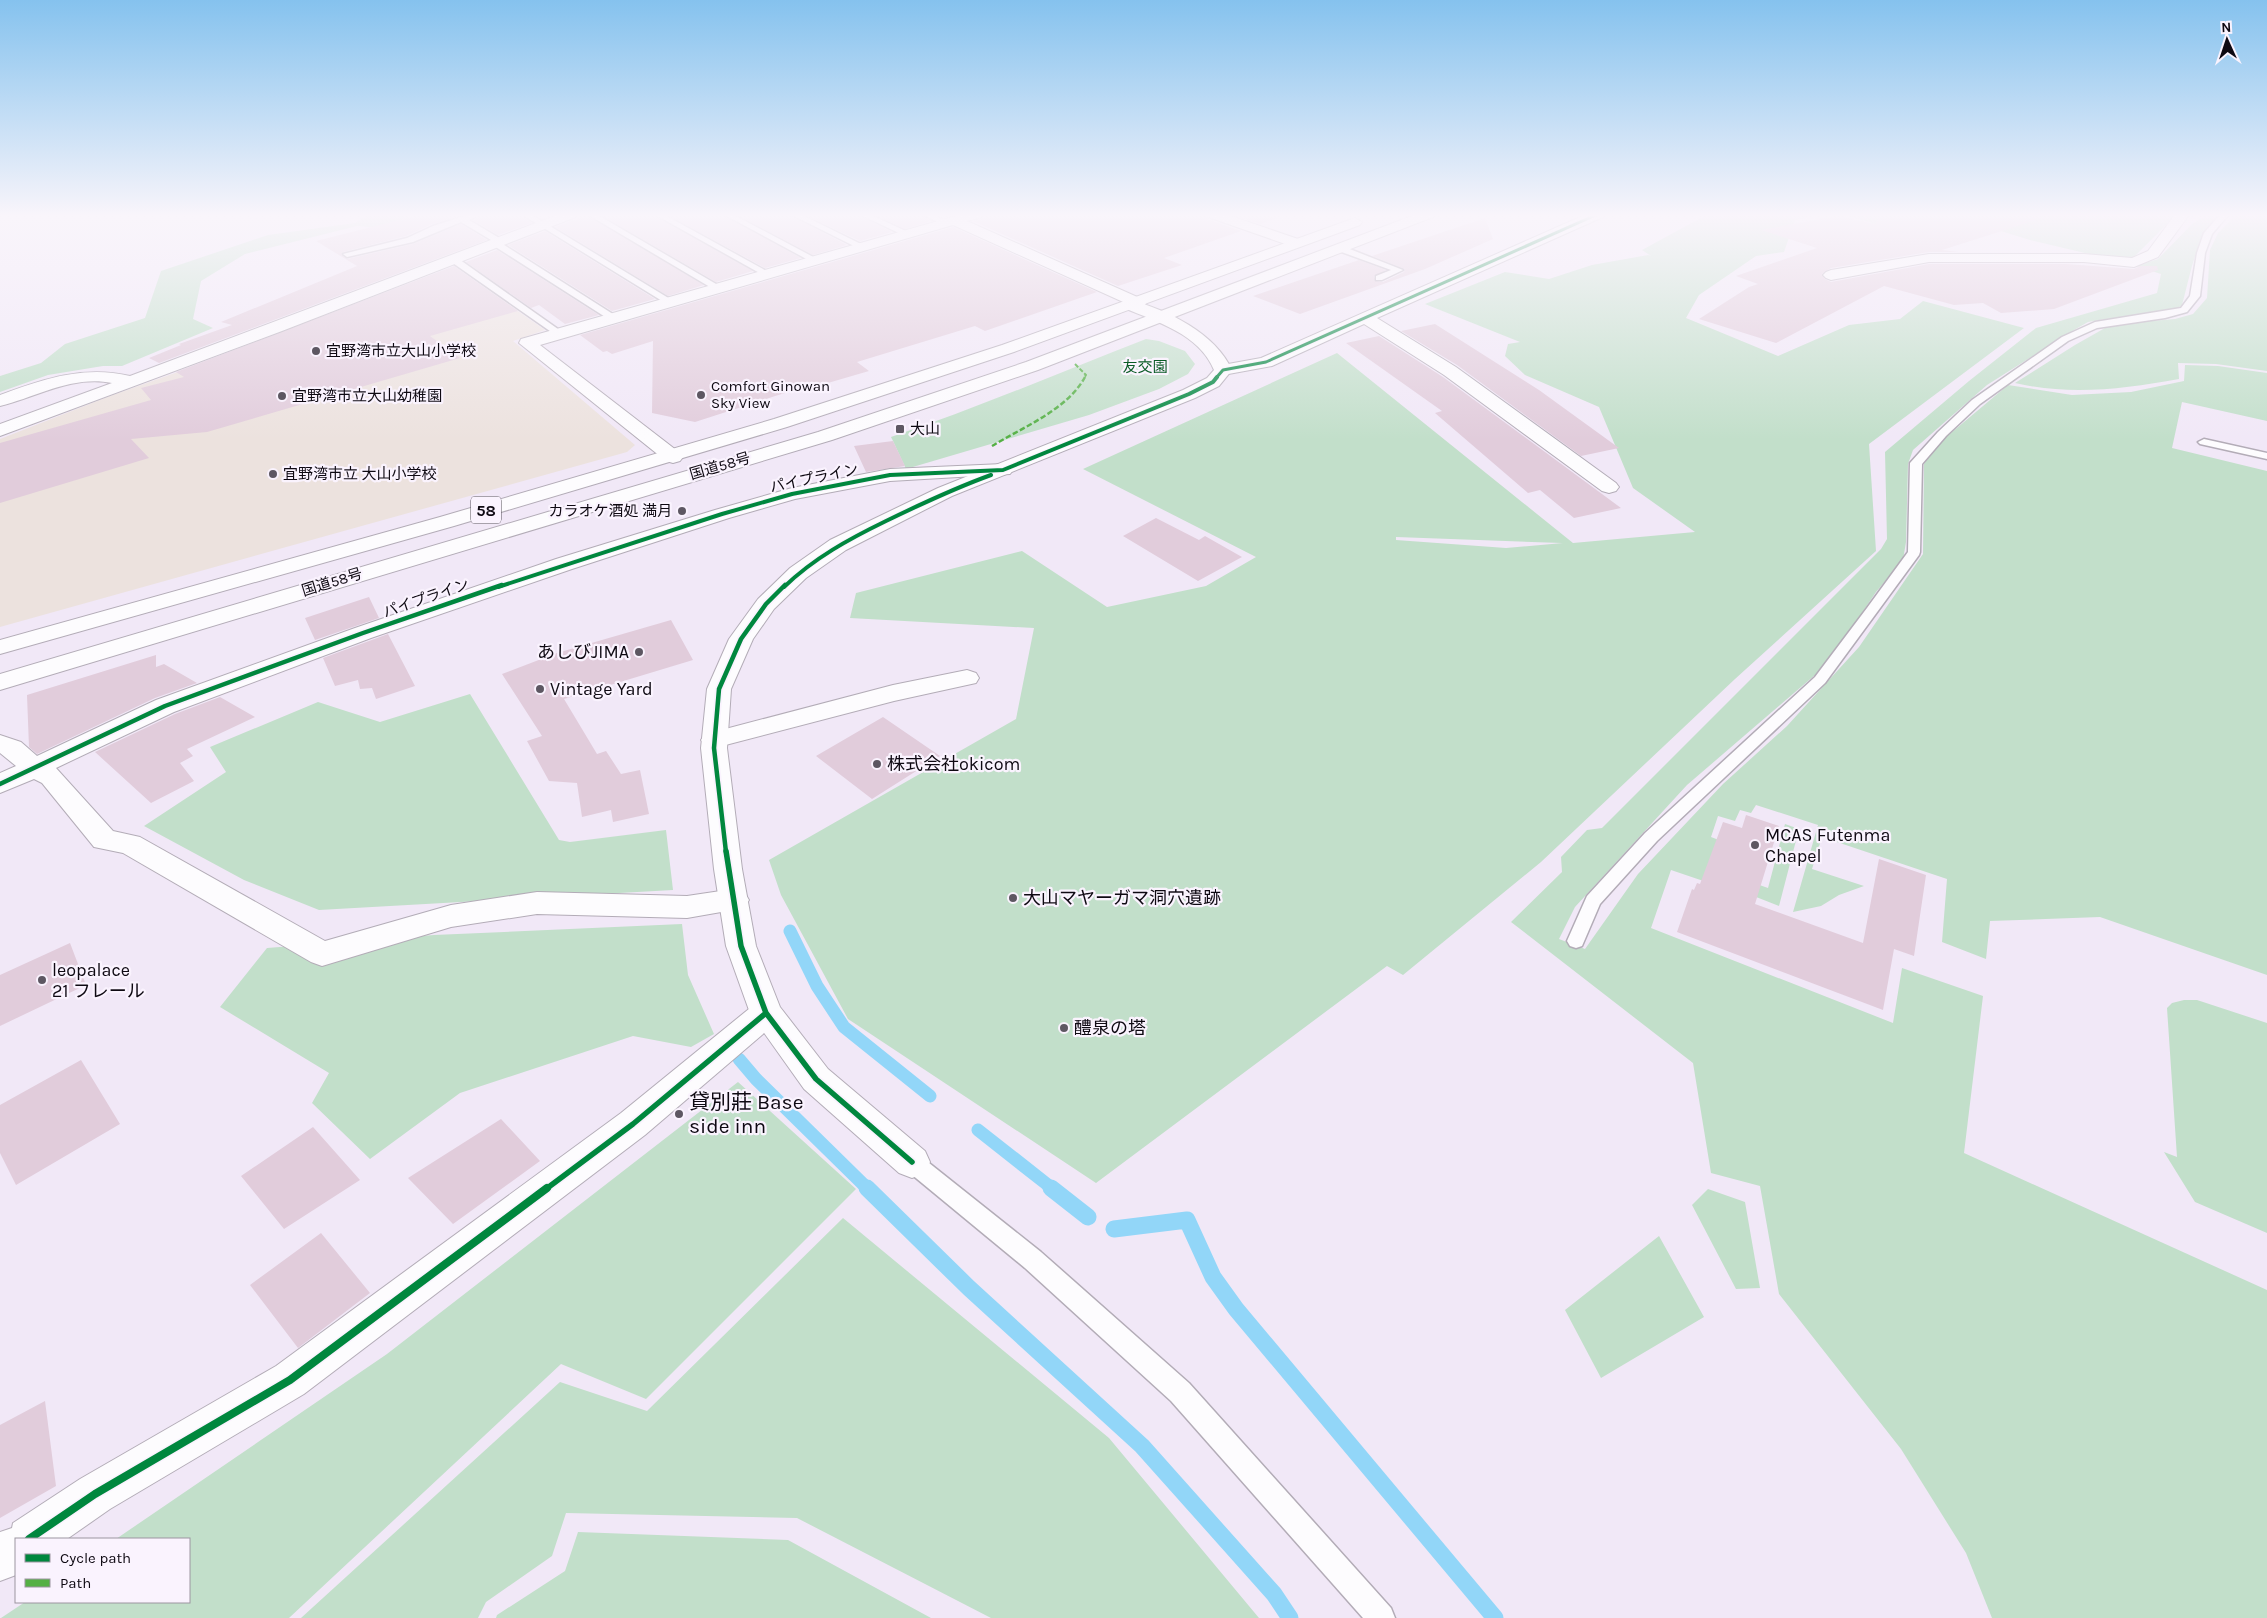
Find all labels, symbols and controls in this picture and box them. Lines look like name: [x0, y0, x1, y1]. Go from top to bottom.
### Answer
north arrow: [2202, 15, 2252, 65]
text: N: [2221, 19, 2232, 36]
place label: 宜野湾市立大山小学校: [326, 342, 476, 360]
marker: 宜野湾市立大山小学校: [310, 345, 322, 357]
park label: 友交園: [1122, 358, 1168, 376]
place label: Comfort Ginowan Sky View: [711, 377, 830, 412]
place label: 宜野湾市立大山幼稚園: [292, 387, 442, 405]
marker: Comfort Ginowan Sky View: [695, 389, 707, 401]
marker: 宜野湾市立大山幼稚園: [276, 390, 288, 402]
place label: 大山: [910, 420, 940, 438]
marker: 大山: [894, 423, 906, 435]
street label: 国道58号: [687, 449, 753, 483]
street label: パイプライン: [768, 460, 860, 496]
place label: 宜野湾市立 大山小学校: [283, 465, 437, 483]
marker: 宜野湾市立 大山小学校: [267, 468, 279, 480]
road number: 58: [471, 496, 501, 524]
place label: カラオケ酒処 満月: [548, 502, 672, 520]
marker: カラオケ酒処 満月: [676, 505, 688, 517]
street label: 国道58号: [299, 564, 365, 600]
street label: パイプライン: [381, 575, 471, 621]
place label: あしびJIMA: [537, 641, 629, 663]
marker: あしびJIMA: [633, 646, 645, 658]
place label: Vintage Yard: [550, 678, 653, 700]
marker: Vintage Yard: [534, 683, 546, 695]
place label: 株式会社okicom: [887, 753, 1020, 775]
marker: 株式会社okicom: [871, 758, 883, 770]
place label: MCAS Futenma Chapel: [1765, 824, 1890, 867]
marker: MCAS Futenma Chapel: [1749, 839, 1761, 851]
place label: 大山マヤーガマ洞穴遺跡: [1023, 887, 1221, 909]
marker: 大山マヤーガマ洞穴遺跡: [1007, 892, 1019, 904]
place label: leopalace 21 フレール: [52, 959, 145, 1002]
marker: leopalace 21 フレール: [36, 974, 48, 986]
place label: 醴泉の塔: [1074, 1017, 1146, 1039]
marker: 醴泉の塔: [1058, 1022, 1070, 1034]
place label: 貸別莊 Base side inn: [689, 1090, 803, 1138]
marker: 貸別莊 Base side inn: [673, 1108, 685, 1120]
legend: [15, 1538, 190, 1603]
text: Cycle path: [60, 1549, 131, 1567]
text: Path: [60, 1574, 91, 1592]

